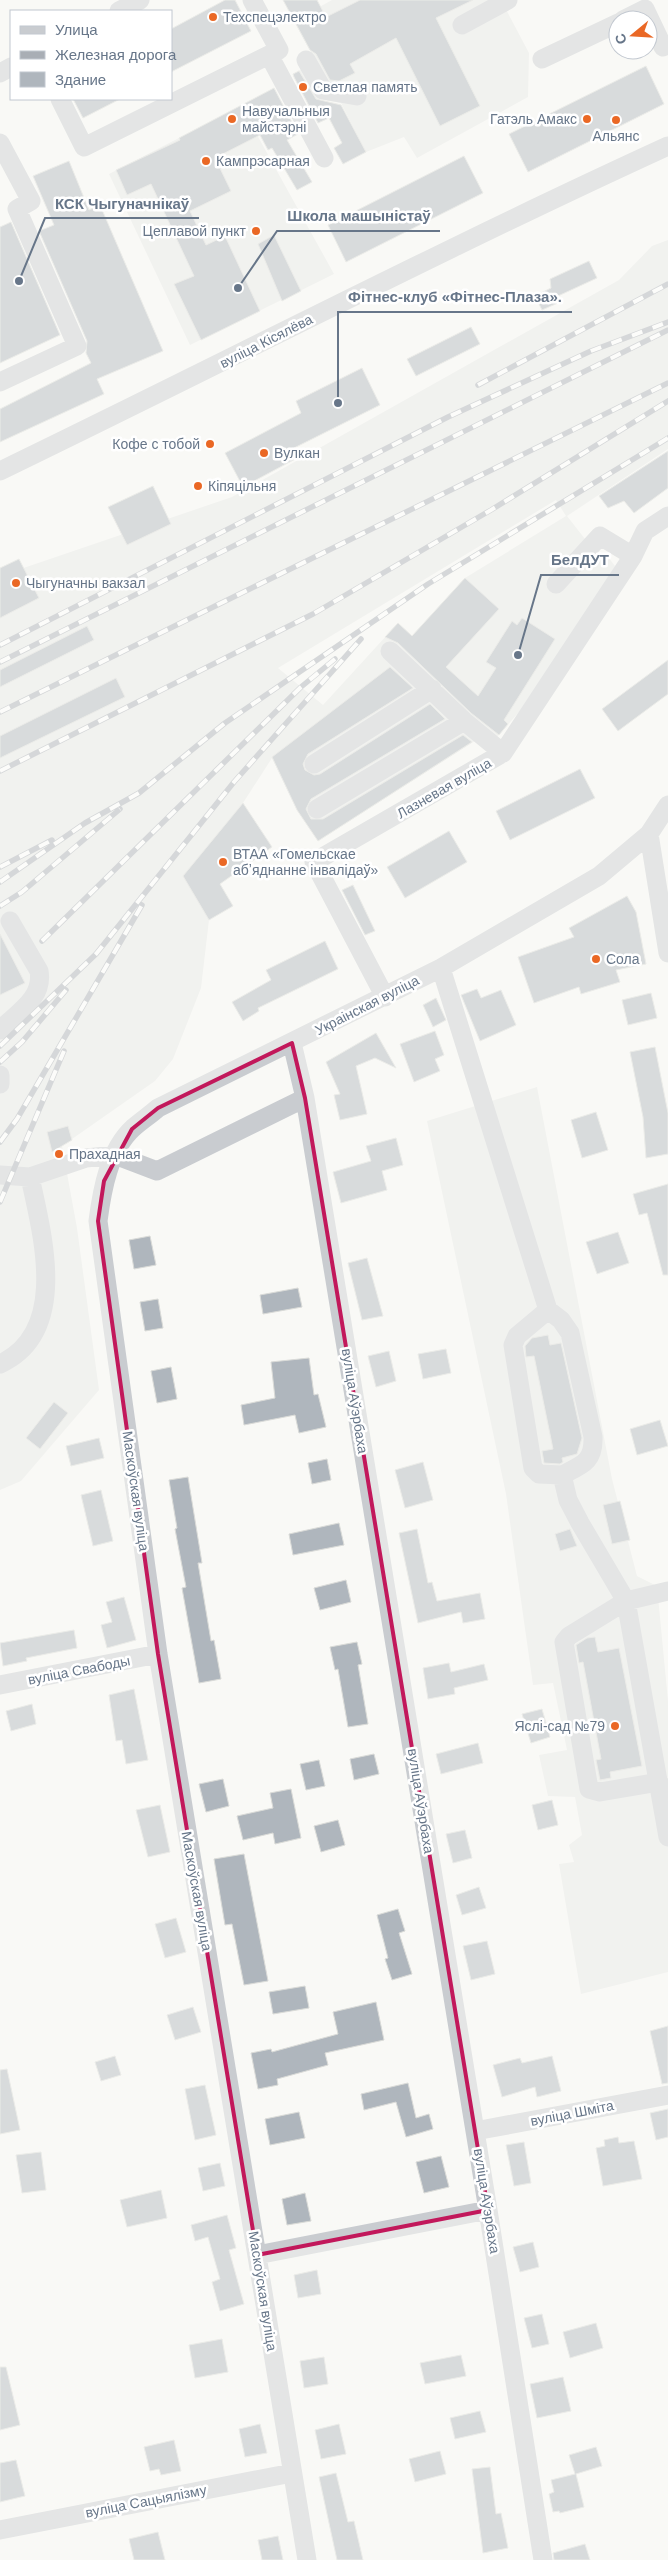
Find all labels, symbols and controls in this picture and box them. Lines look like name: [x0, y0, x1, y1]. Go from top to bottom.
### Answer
place label: Техспецэлектро: [223, 9, 327, 25]
legend: [10, 10, 172, 100]
north arrow: [608, 10, 658, 60]
marker: Техспецэлектро: [207, 11, 219, 23]
text: Улица: [55, 21, 98, 38]
text: С: [611, 32, 630, 46]
text: Железная дорога: [55, 46, 177, 63]
text: Здание: [55, 71, 106, 88]
place label: Светлая память: [313, 79, 418, 95]
marker: Светлая память: [297, 81, 309, 93]
place label: Навучальныя майстэрні: [242, 103, 330, 135]
place label: Гатэль Амакс: [490, 111, 577, 127]
marker: Навучальныя майстэрні: [226, 113, 238, 125]
marker: Гатэль Амакс: [581, 113, 593, 125]
marker: Альянс: [610, 114, 622, 126]
place label: Альянс: [592, 128, 640, 144]
place label: Кампрэсарная: [216, 153, 310, 169]
marker: Кампрэсарная: [200, 155, 212, 167]
callout: КСК Чыгуначнікаў: [45, 188, 199, 218]
text: КСК Чыгуначнікаў: [55, 195, 190, 212]
callout: Школа машыністаў: [277, 201, 440, 231]
text: Школа машыністаў: [287, 207, 431, 224]
place label: Цеплавой пункт: [143, 223, 247, 239]
marker: Цеплавой пункт: [250, 225, 262, 237]
callout: Фітнес-клуб «Фітнес-Плаза».: [338, 282, 572, 312]
text: Фітнес-клуб «Фітнес-Плаза».: [348, 288, 562, 305]
street label: вуліца Кісялёва: [217, 311, 315, 371]
place label: Кофе с тобой: [112, 436, 200, 452]
marker: Кофе с тобой: [204, 438, 216, 450]
place label: Вулкан: [274, 445, 320, 461]
marker: Вулкан: [258, 447, 270, 459]
place label: Кіпяцільня: [208, 478, 276, 494]
marker: Кіпяцільня: [192, 480, 204, 492]
callout: БелДУТ: [541, 545, 619, 575]
text: БелДУТ: [551, 551, 609, 568]
place label: Чыгуначны вакзал: [26, 575, 145, 591]
marker: Чыгуначны вакзал: [10, 577, 22, 589]
street label: Лазневая вуліца: [394, 754, 494, 821]
place label: ВТАА «Гомельскае абʼяднанне інвалідаў»: [233, 846, 378, 878]
marker: ВТАА «Гомельскае абʼяднанне інвалідаў»: [217, 856, 229, 868]
place label: Сола: [606, 951, 640, 967]
marker: Сола: [590, 953, 602, 965]
street label: Украінская вуліца: [312, 972, 422, 1038]
place label: Прахадная: [69, 1146, 141, 1162]
marker: Прахадная: [53, 1148, 65, 1160]
street label: вуліца Аўэрбаха: [339, 1347, 371, 1455]
street label: Маскоўская вуліца: [120, 1430, 152, 1552]
street label: вуліца Свабоды: [27, 1652, 131, 1688]
place label: Яслі-сад №79: [515, 1718, 605, 1734]
marker: Яслі-сад №79: [609, 1720, 621, 1732]
street label: вуліца Аўэрбаха: [405, 1747, 437, 1855]
street label: Маскоўская вуліца: [179, 1830, 215, 1952]
street label: вуліца Шміта: [529, 2097, 615, 2129]
street label: вуліца Аўэрбаха: [471, 2147, 503, 2255]
street label: Маскоўская вуліца: [246, 2230, 280, 2352]
street label: вуліца Сацыялізму: [84, 2481, 208, 2521]

